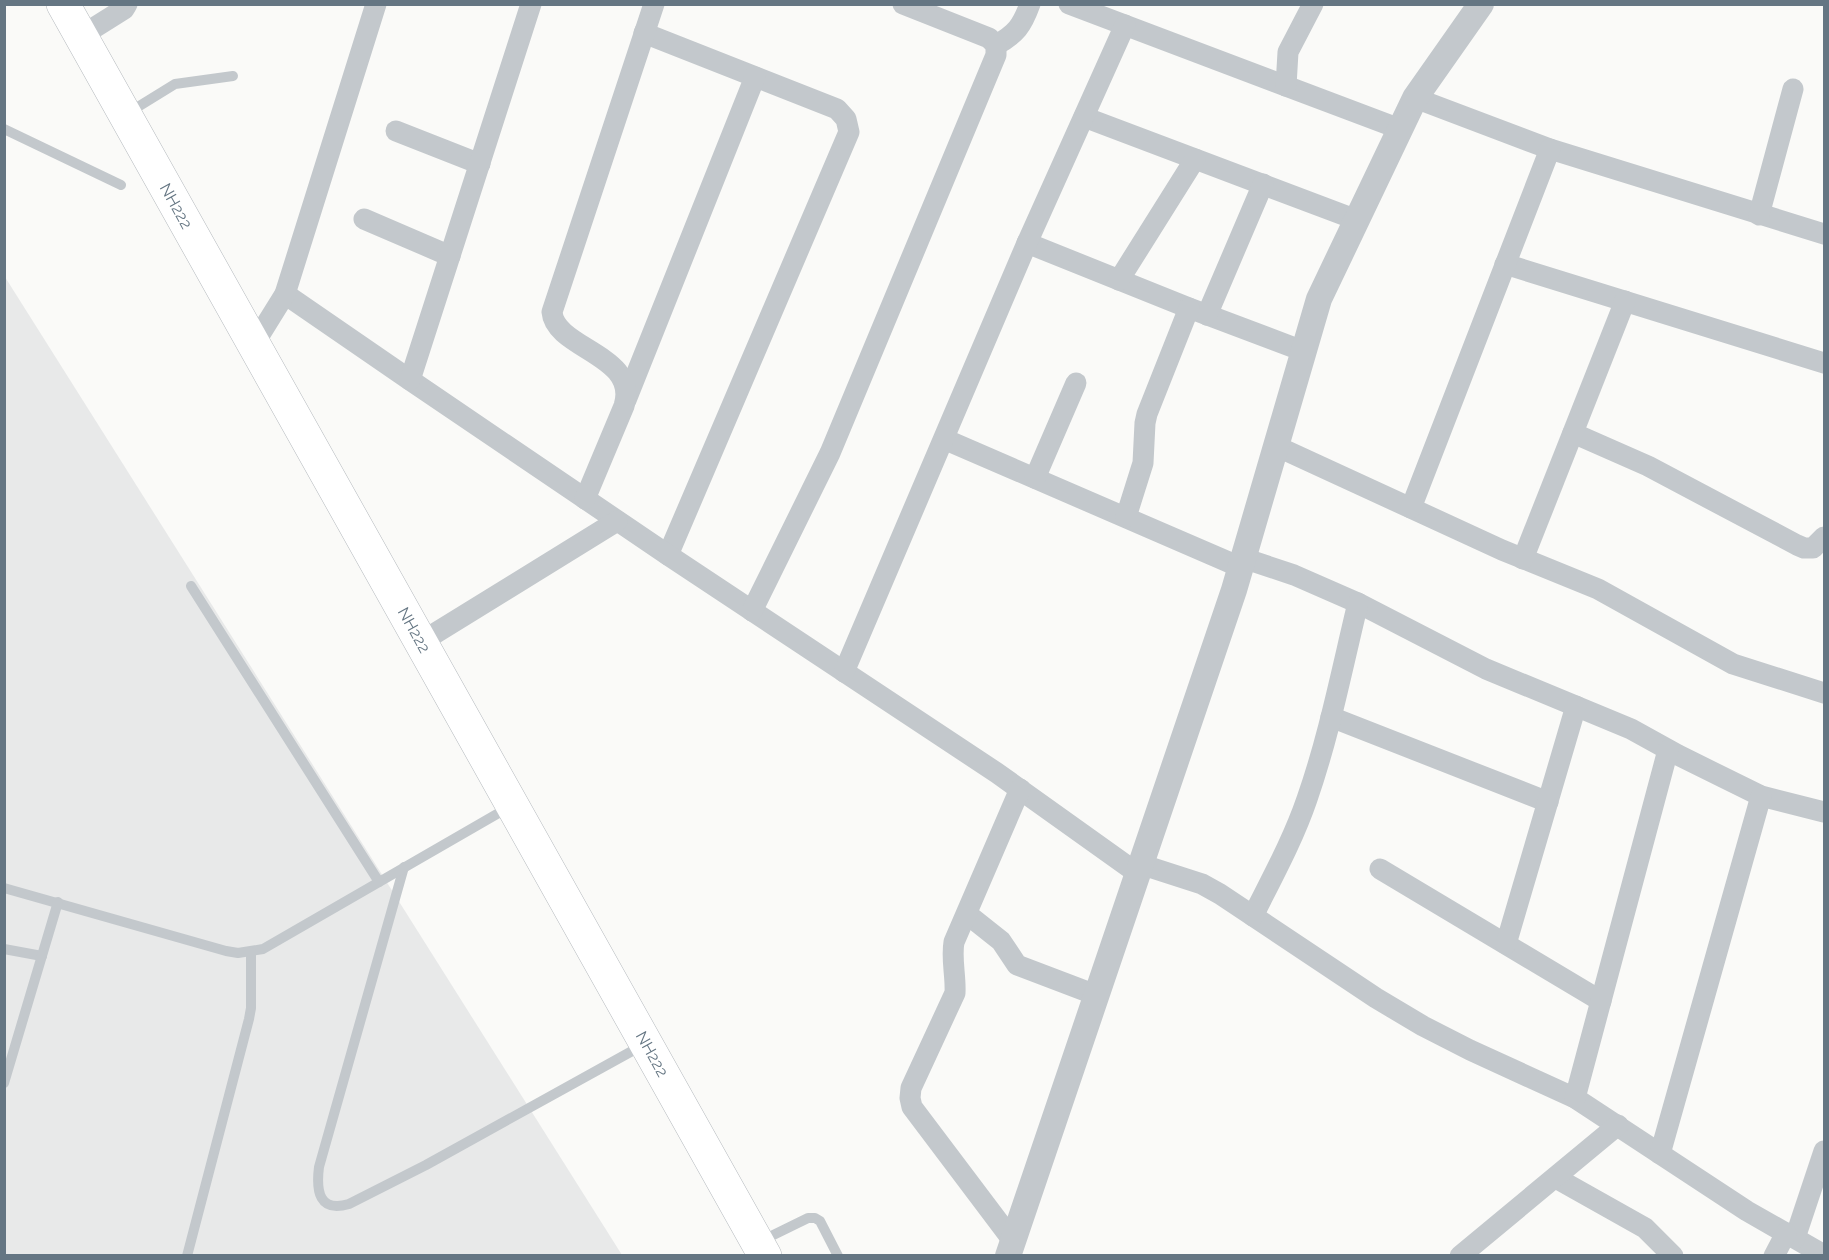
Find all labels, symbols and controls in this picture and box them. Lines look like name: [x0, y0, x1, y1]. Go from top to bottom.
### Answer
street label: NH222: [156, 180, 196, 232]
street label: NH222: [394, 604, 434, 656]
street label: NH222: [632, 1028, 672, 1080]

